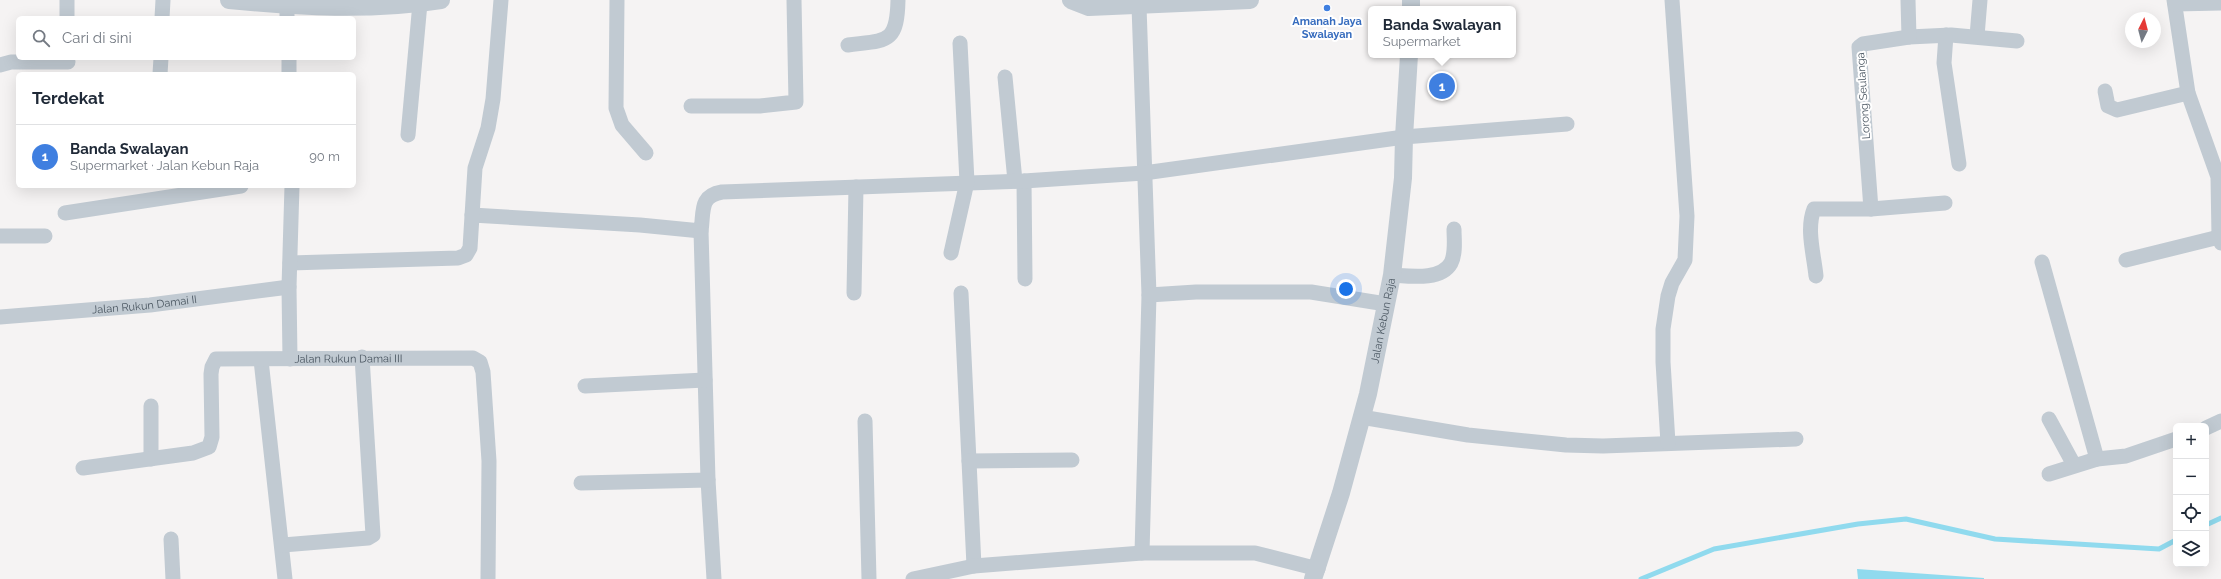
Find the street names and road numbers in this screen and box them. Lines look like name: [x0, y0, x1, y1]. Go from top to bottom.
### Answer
street label: Lorong Seulanga: [1854, 52, 1873, 140]
street label: Jalan Kebun Raja: [1368, 277, 1398, 364]
street label: Jalan Rukun Damai II: [92, 293, 198, 317]
street label: Jalan Rukun Damai III: [294, 352, 402, 366]

